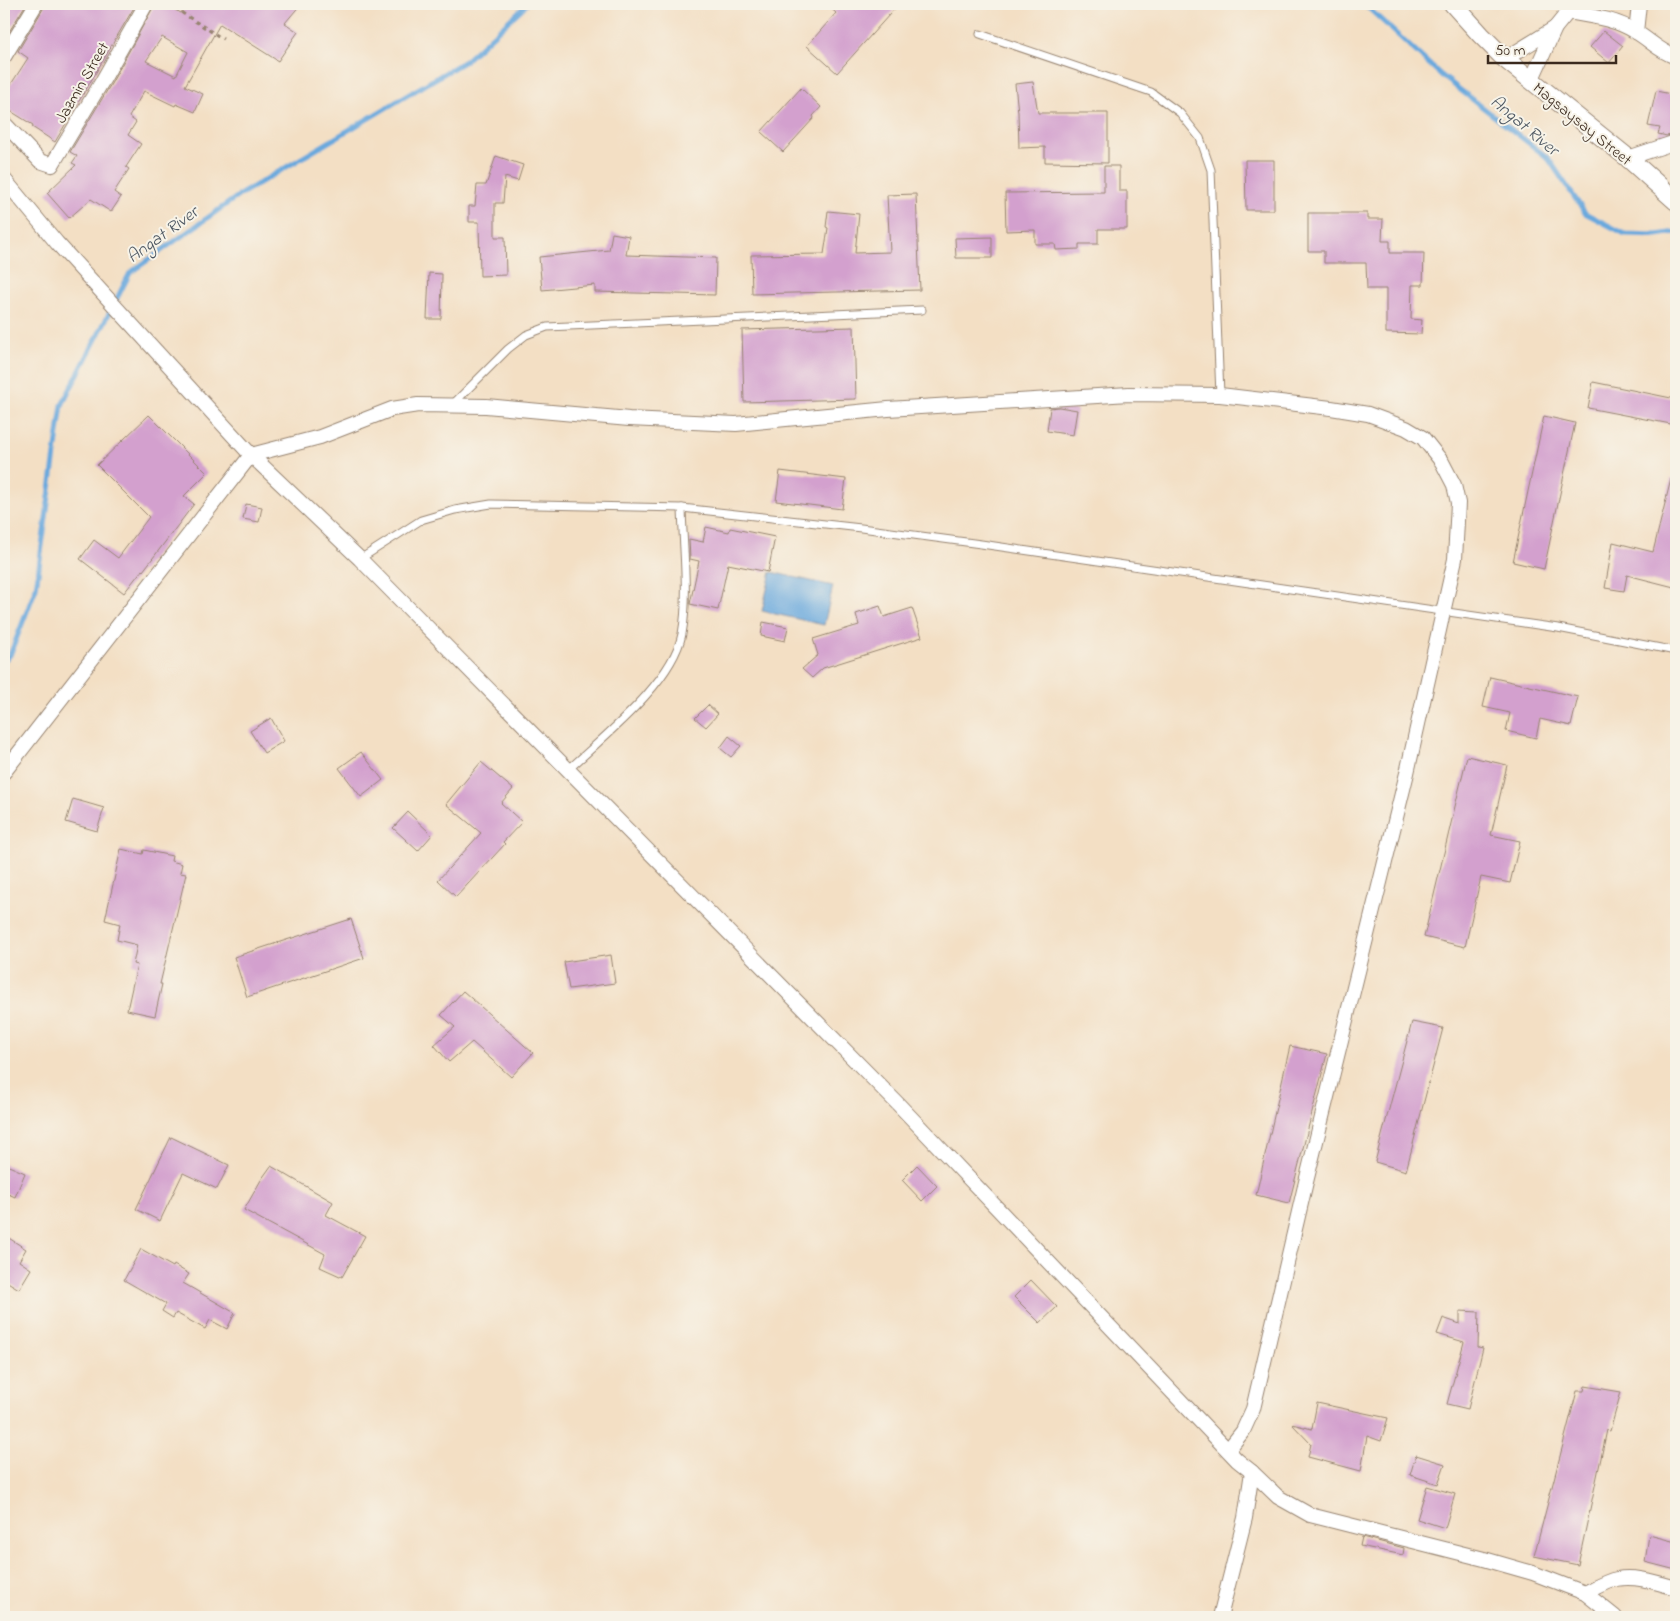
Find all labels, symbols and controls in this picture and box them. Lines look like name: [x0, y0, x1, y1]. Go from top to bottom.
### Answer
scale bar: [1488, 32, 1615, 64]
street label: Jazmin Street: [50, 37, 116, 128]
text: 50 m: [1495, 40, 1526, 62]
street label: Magsaysay Street: [1527, 77, 1637, 172]
water label: Angat River: [1484, 90, 1566, 165]
water label: Angat River: [122, 199, 206, 270]

